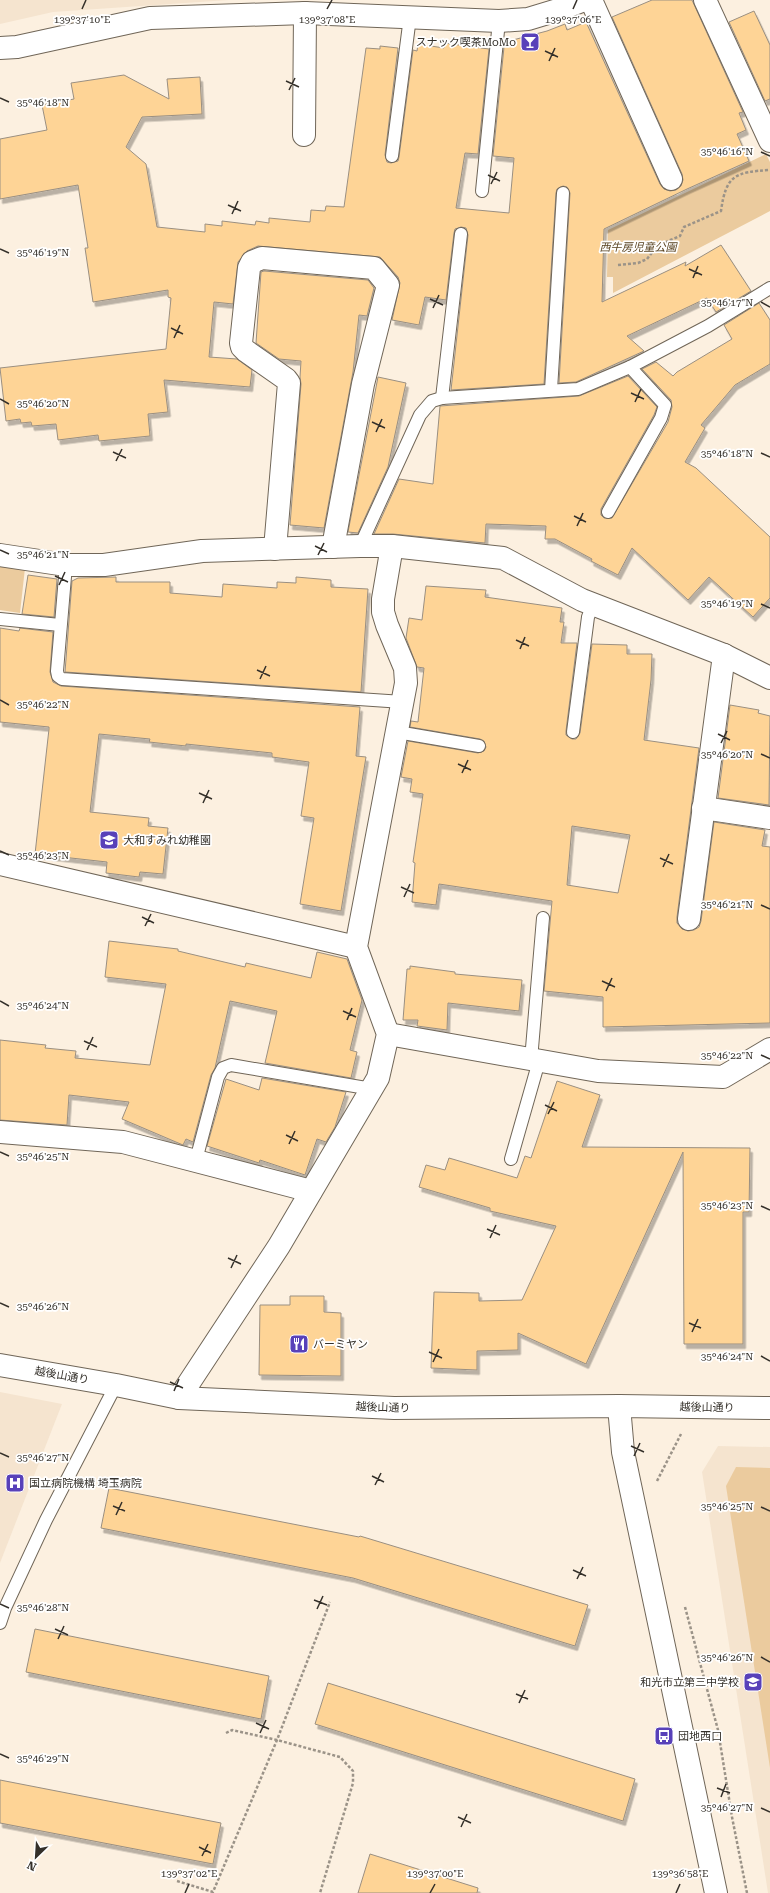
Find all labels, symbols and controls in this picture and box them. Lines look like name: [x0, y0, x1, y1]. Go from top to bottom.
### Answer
text: 139°37'10"E: [54, 14, 110, 25]
text: 139°37'08"E: [299, 14, 355, 25]
text: 139°37'06"E: [545, 14, 601, 25]
bar icon: スナック喫茶MoMo: [519, 31, 541, 53]
place label: スナック喫茶MoMo: [416, 36, 516, 49]
text: 35°46'18"N: [17, 97, 69, 108]
text: 35°46'16"N: [701, 146, 753, 157]
park label: 西牛房児童公園: [600, 241, 678, 254]
text: 35°46'19"N: [17, 247, 69, 258]
text: 35°46'17"N: [701, 297, 753, 308]
text: 35°46'20"N: [17, 398, 69, 409]
text: 35°46'18"N: [701, 448, 753, 459]
text: 35°46'21"N: [17, 549, 69, 560]
text: 35°46'19"N: [701, 598, 753, 609]
text: 35°46'22"N: [17, 699, 69, 710]
text: 35°46'20"N: [701, 749, 753, 760]
school or university icon: 大和すみれ幼稚園: [98, 829, 120, 851]
place label: 大和すみれ幼稚園: [123, 834, 211, 847]
text: 35°46'23"N: [17, 850, 69, 861]
text: 35°46'21"N: [701, 899, 753, 910]
text: 35°46'24"N: [17, 1000, 69, 1011]
text: 35°46'22"N: [701, 1050, 753, 1061]
text: 35°46'25"N: [17, 1151, 69, 1162]
text: 35°46'23"N: [701, 1200, 753, 1211]
text: 35°46'26"N: [17, 1301, 69, 1312]
restaurant icon: バーミヤン: [288, 1333, 310, 1355]
place label: バーミヤン: [313, 1338, 368, 1351]
text: 35°46'24"N: [701, 1351, 753, 1362]
street label: 越後山通り: [34, 1364, 90, 1387]
street label: 越後山通り: [355, 1400, 411, 1415]
street label: 越後山通り: [679, 1401, 735, 1414]
text: 35°46'27"N: [17, 1452, 69, 1463]
hospital icon: 国立病院機構 埼玉病院: [4, 1472, 26, 1494]
place label: 国立病院機構 埼玉病院: [29, 1477, 142, 1490]
text: 35°46'25"N: [701, 1501, 753, 1512]
text: 35°46'28"N: [17, 1602, 69, 1613]
text: 35°46'26"N: [701, 1652, 753, 1663]
school or university icon: 和光市立第三中学校: [742, 1671, 764, 1693]
place label: 和光市立第三中学校: [640, 1676, 739, 1689]
bus stop icon: 団地西口: [653, 1725, 675, 1747]
place label: 団地西口: [678, 1730, 722, 1743]
text: 35°46'29"N: [17, 1753, 69, 1764]
text: 35°46'27"N: [701, 1802, 753, 1813]
north arrow: [16, 1837, 56, 1877]
text: N: [25, 1858, 39, 1873]
text: 139°37'02"E: [161, 1868, 217, 1879]
text: 139°37'00"E: [407, 1868, 463, 1879]
text: 139°36'58"E: [652, 1868, 708, 1879]

